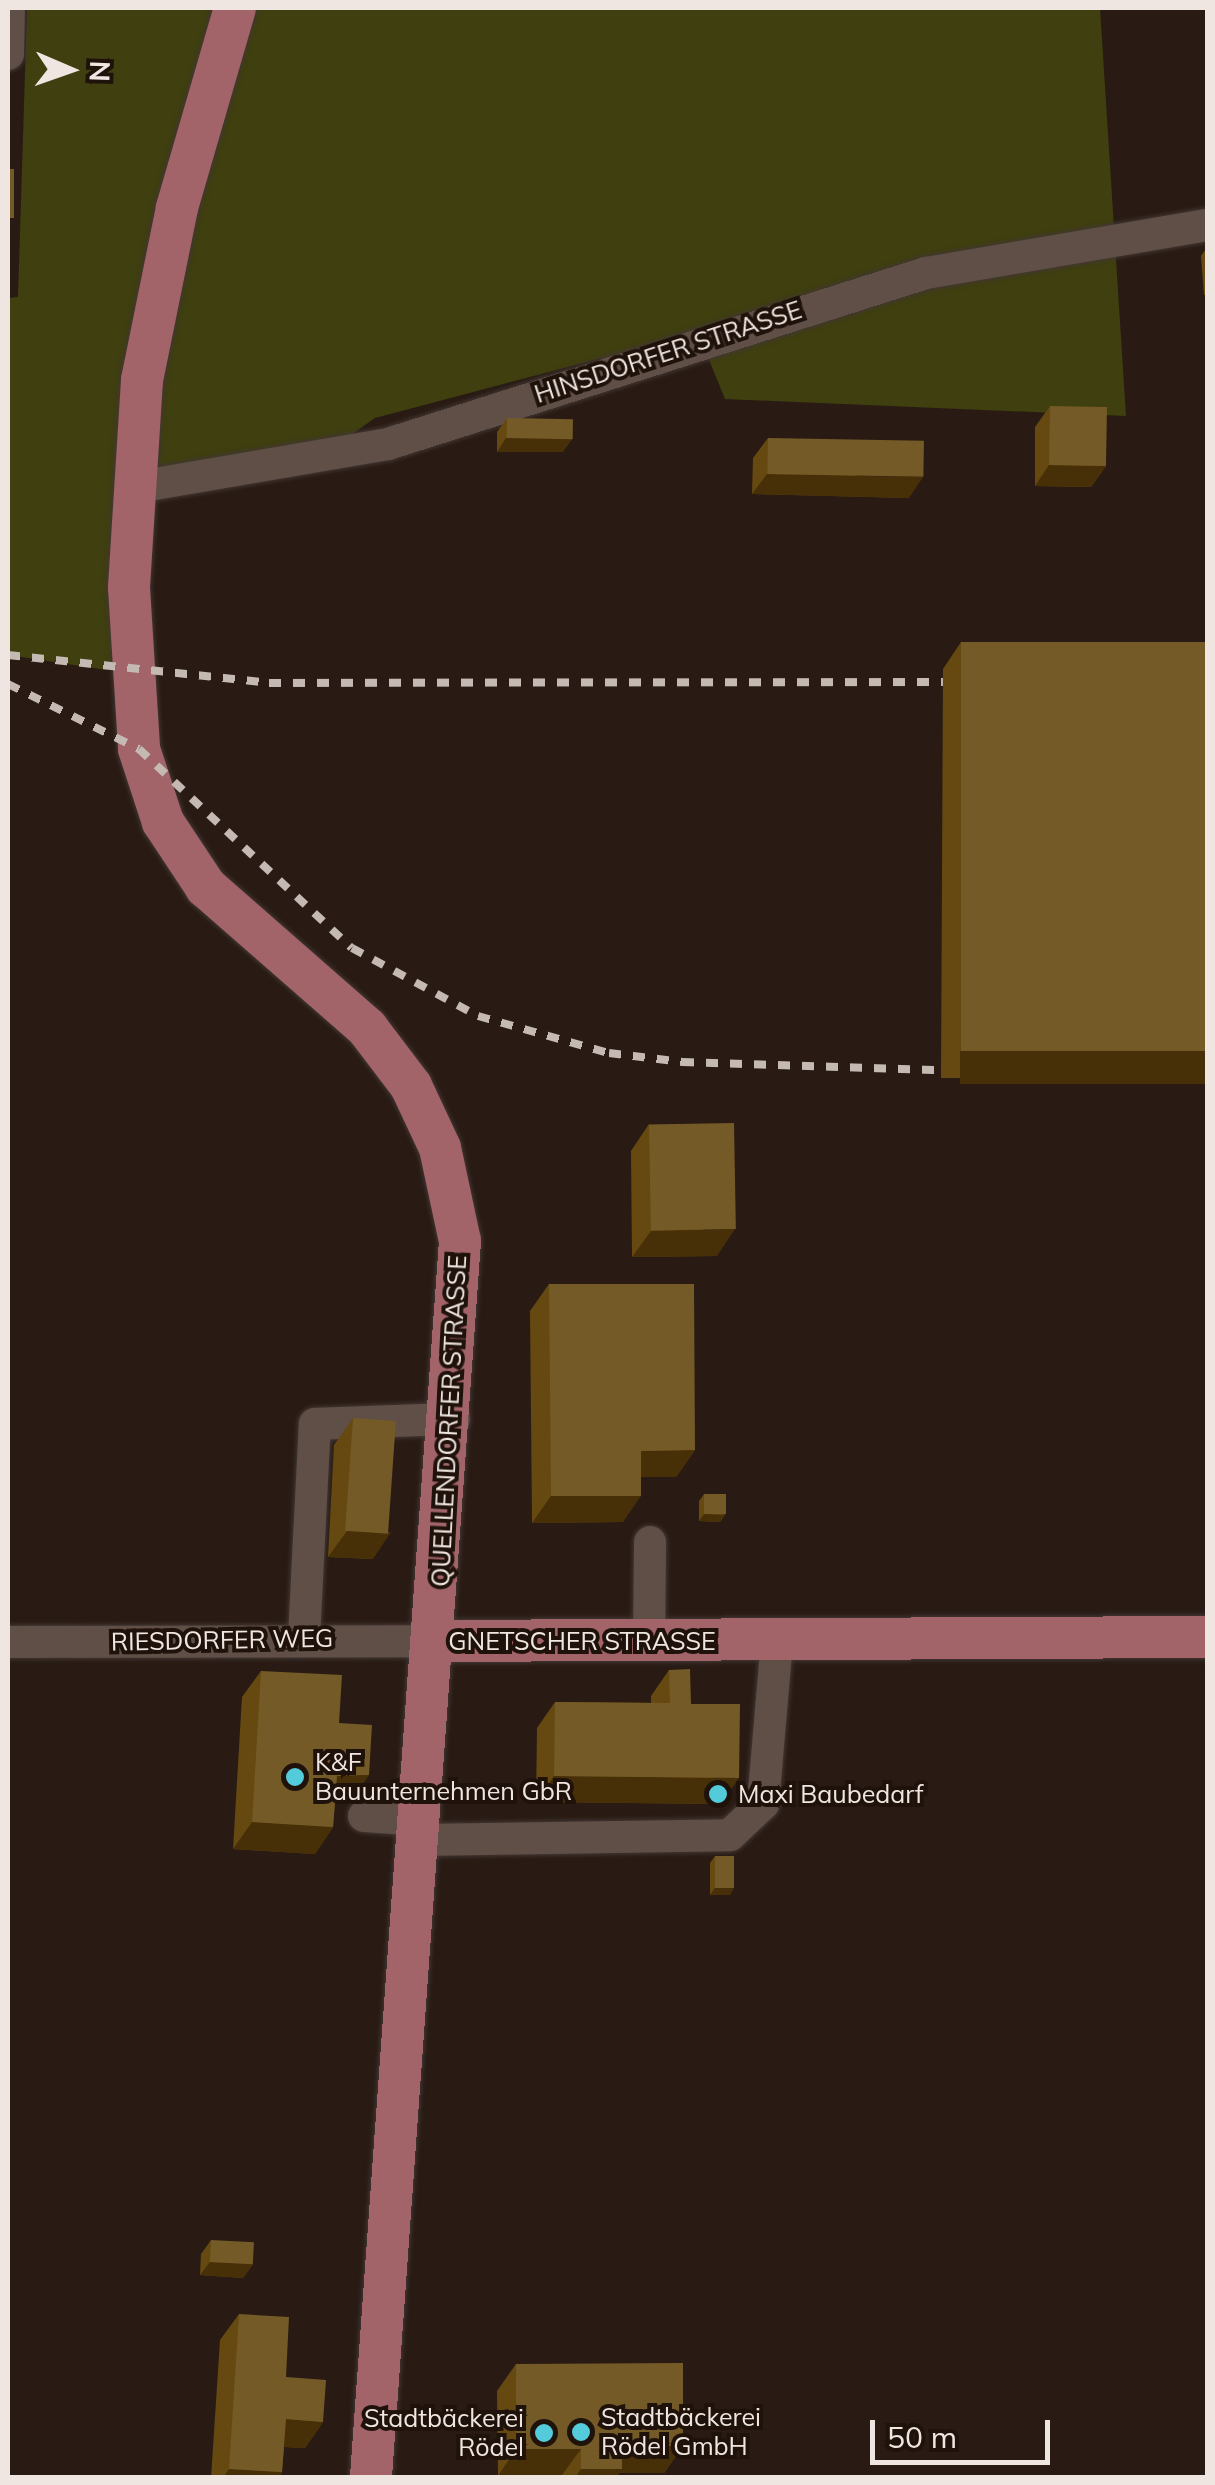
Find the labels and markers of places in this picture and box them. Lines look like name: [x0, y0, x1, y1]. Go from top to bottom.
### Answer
place label: K&F Bauunternehmen GbR: [315, 1748, 572, 1807]
marker: K&F Bauunternehmen GbR: [284, 1766, 306, 1788]
place label: Maxi Baubedarf: [738, 1779, 924, 1809]
marker: Maxi Baubedarf: [707, 1783, 729, 1805]
place label: Stadtbäckerei Rödel GmbH: [601, 2403, 761, 2462]
place label: Stadtbäckerei Rödel: [364, 2404, 524, 2463]
marker: Stadtbäckerei Rödel GmbH: [570, 2421, 592, 2443]
marker: Stadtbäckerei Rödel: [533, 2422, 555, 2444]

